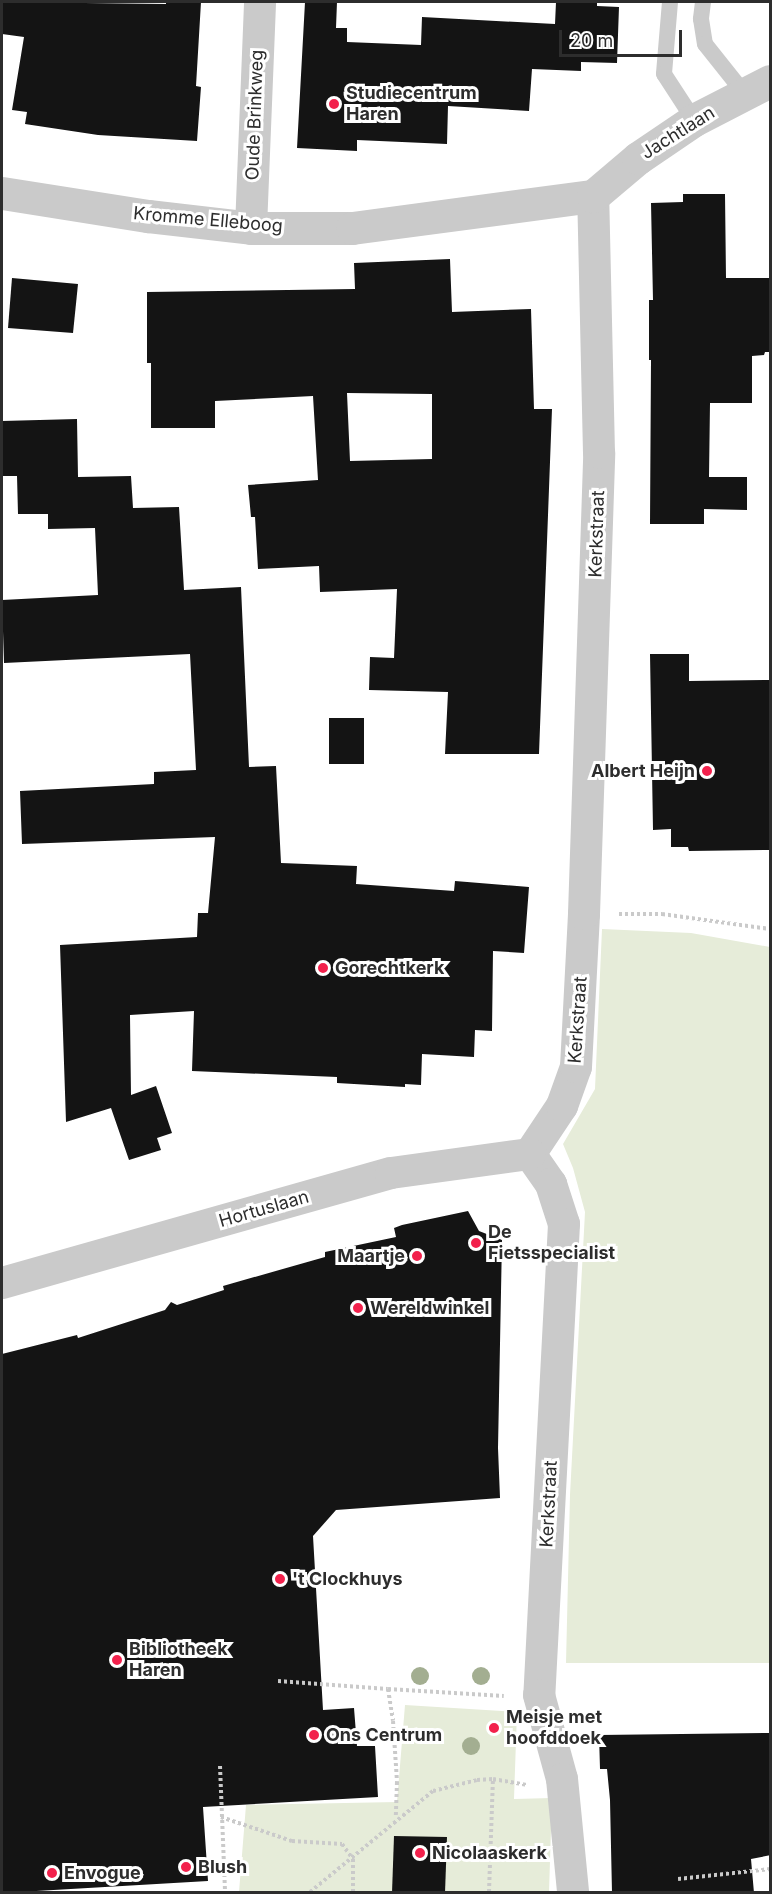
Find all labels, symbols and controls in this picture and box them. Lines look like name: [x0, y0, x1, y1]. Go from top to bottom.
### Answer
scale bar: [562, 18, 685, 56]
text: 20 m: [570, 30, 613, 51]
street label: Oude Brinkweg: [242, 49, 268, 181]
place label: Studiecentrum Haren: [346, 83, 477, 125]
marker: Studiecentrum Haren: [327, 97, 341, 111]
street label: Jachtlaan: [637, 102, 719, 164]
street label: Kromme Elleboog: [132, 203, 284, 237]
street label: Kerkstraat: [585, 490, 609, 578]
place label: Albert Heijn: [591, 760, 695, 782]
marker: Albert Heijn: [700, 764, 714, 778]
place label: Gorechtkerk: [335, 957, 444, 979]
marker: Gorechtkerk: [316, 961, 330, 975]
street label: Kerkstraat: [564, 976, 592, 1064]
street label: Hortuslaan: [217, 1186, 311, 1232]
place label: De Fietsspecialist: [488, 1222, 615, 1264]
marker: De Fietsspecialist: [469, 1236, 483, 1250]
place label: Maartje: [337, 1245, 405, 1267]
marker: Maartje: [410, 1249, 424, 1263]
place label: Wereldwinkel: [370, 1297, 489, 1319]
marker: Wereldwinkel: [351, 1301, 365, 1315]
street label: Kerkstraat: [536, 1460, 562, 1548]
place label: 't Clockhuys: [292, 1568, 403, 1590]
marker: 't Clockhuys: [273, 1572, 287, 1586]
place label: Bibliotheek Haren: [129, 1639, 228, 1682]
marker: Bibliotheek Haren: [110, 1653, 124, 1667]
place label: Meisje met hoofddoek: [506, 1707, 602, 1750]
marker: Meisje met hoofddoek: [487, 1721, 501, 1735]
place label: Ons Centrum: [326, 1724, 442, 1746]
marker: Ons Centrum: [307, 1728, 321, 1742]
place label: Nicolaaskerk: [432, 1842, 547, 1864]
marker: Nicolaaskerk: [413, 1846, 427, 1860]
place label: Blush: [198, 1856, 247, 1878]
marker: Blush: [179, 1860, 193, 1874]
place label: Envogue: [64, 1862, 141, 1884]
marker: Envogue: [45, 1866, 59, 1880]

